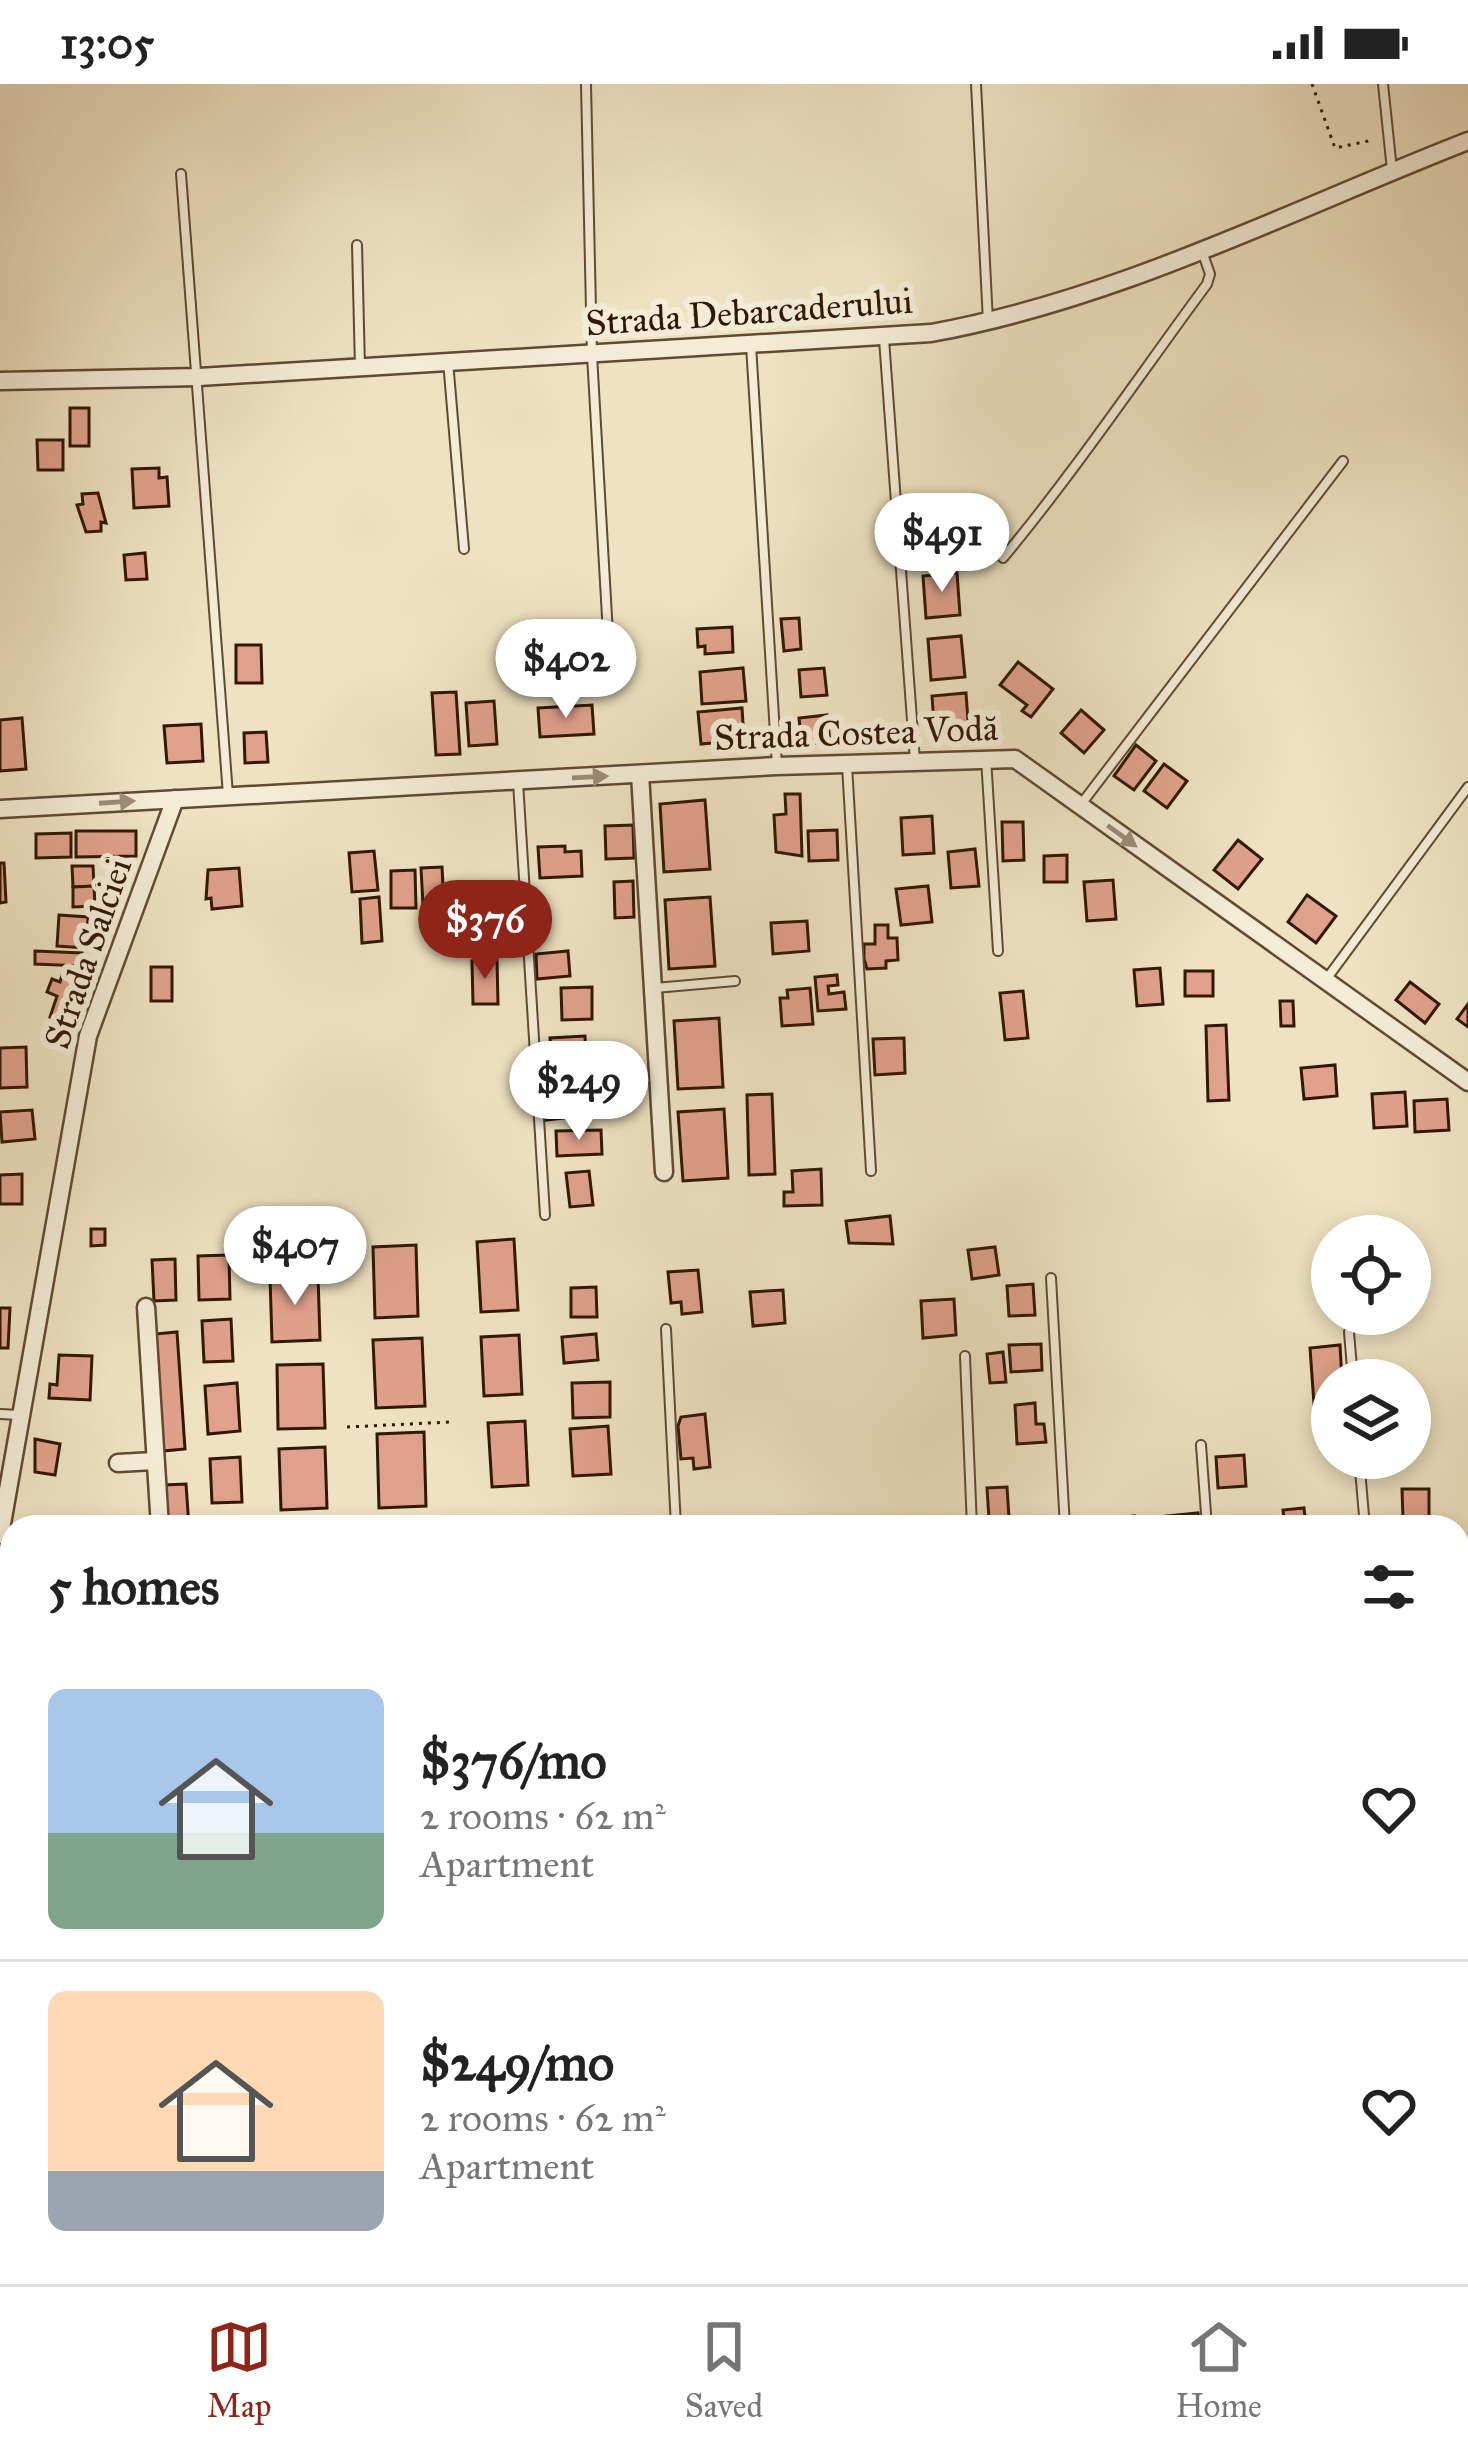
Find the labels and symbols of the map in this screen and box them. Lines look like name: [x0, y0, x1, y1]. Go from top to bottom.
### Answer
street label: Strada Debarcaderului: [584, 279, 914, 345]
pin: $491: [871, 493, 1013, 595]
pin: $402: [495, 619, 637, 721]
street label: Strada Costea Vodă: [713, 706, 1000, 760]
one-way arrow: [572, 767, 609, 786]
one-way arrow: [99, 792, 137, 811]
one-way arrow: [1106, 824, 1138, 848]
street label: Strada Salciei: [35, 852, 141, 1054]
pin: $376: [414, 880, 556, 982]
pin: $249: [508, 1041, 650, 1143]
pin: $407: [224, 1206, 366, 1308]

